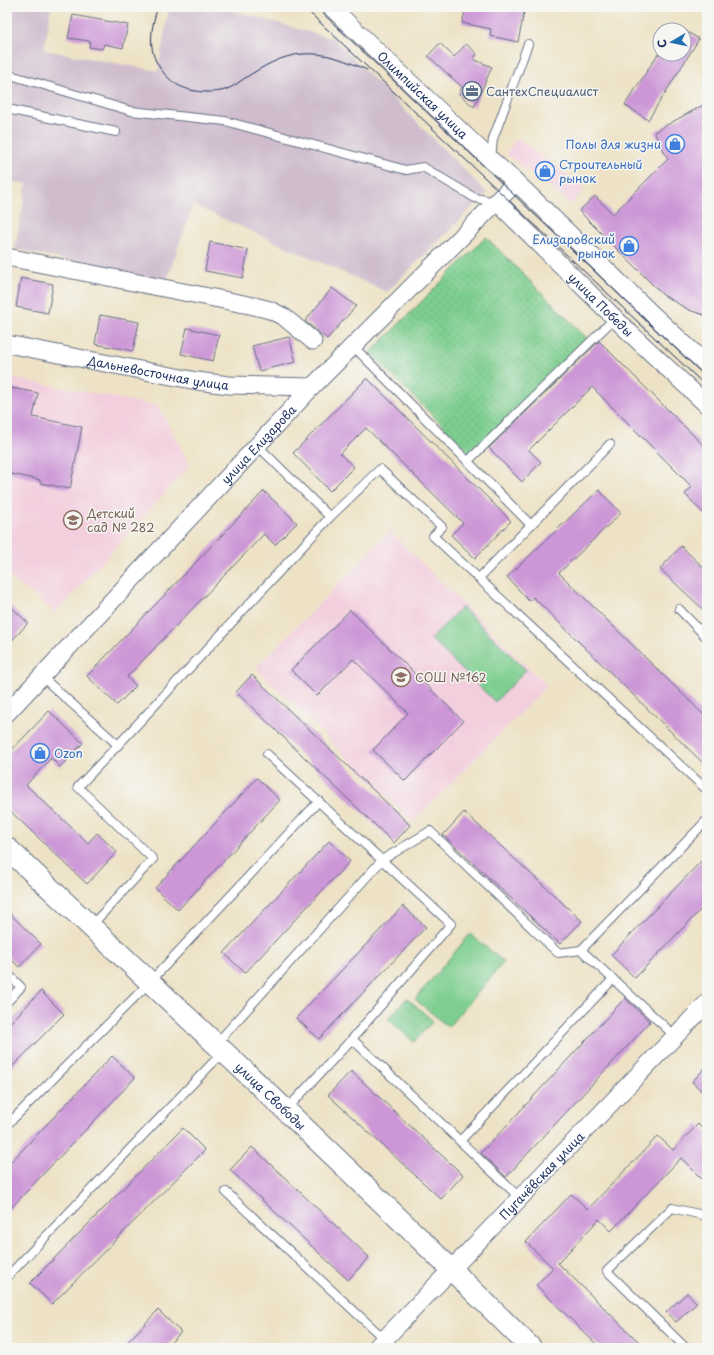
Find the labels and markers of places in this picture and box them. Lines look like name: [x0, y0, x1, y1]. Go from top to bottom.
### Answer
office icon: СантехСпециалист: [461, 80, 483, 102]
place label: СантехСпециалист: [486, 82, 599, 100]
shop icon: Полы для жизни: [664, 133, 686, 155]
place label: Полы для жизни: [566, 135, 661, 153]
place label: Строительный рынок: [559, 155, 643, 187]
shop icon: Строительный рынок: [534, 160, 556, 182]
place label: Елизаровский рынок: [532, 230, 616, 262]
shop icon: Елизаровский рынок: [618, 235, 640, 257]
place label: Детский сад № 282: [86, 504, 154, 536]
school or university icon: Детский сад № 282: [62, 509, 84, 531]
school or university icon: СОШ №162: [390, 666, 412, 688]
place label: СОШ №162: [415, 668, 487, 686]
shop icon: Ozon: [29, 742, 51, 764]
place label: Ozon: [54, 744, 83, 762]

